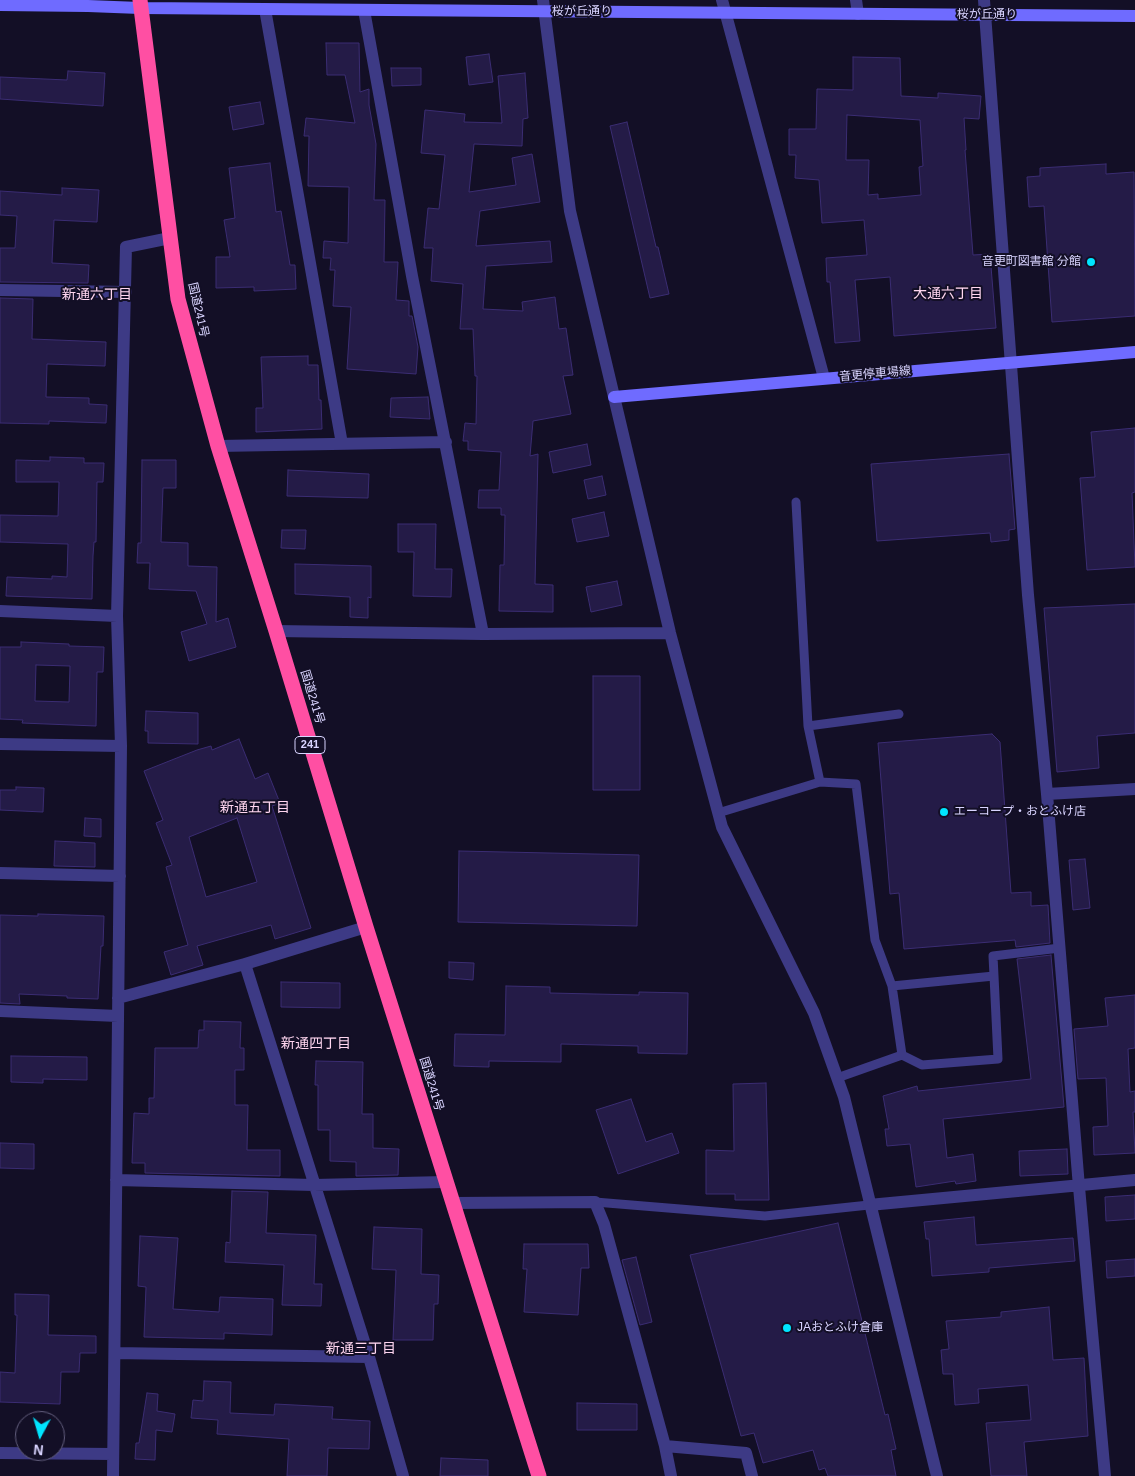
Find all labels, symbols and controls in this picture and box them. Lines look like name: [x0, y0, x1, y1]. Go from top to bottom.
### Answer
street label: 桜が丘通り: [552, 5, 612, 19]
street label: 桜が丘通り: [957, 8, 1017, 22]
place label: 音更町図書館 分館: [982, 255, 1081, 269]
marker: 音更町図書館 分館: [1085, 256, 1097, 268]
street label: 国道241号: [185, 281, 211, 339]
district label: 大通六丁目: [913, 286, 983, 302]
district label: 新通六丁目: [62, 287, 132, 303]
street label: 音更停車場線: [839, 364, 911, 384]
street label: 国道241号: [297, 668, 327, 726]
road number: 241: [295, 736, 325, 754]
district label: 新通五丁目: [220, 800, 290, 816]
place label: エーコープ・おとふけ店: [954, 805, 1086, 819]
marker: エーコープ・おとふけ店: [938, 806, 950, 818]
district label: 新通四丁目: [281, 1036, 351, 1052]
street label: 国道241号: [416, 1055, 446, 1113]
place label: JAおとふけ倉庫: [797, 1321, 883, 1335]
marker: JAおとふけ倉庫: [781, 1322, 793, 1334]
district label: 新通三丁目: [326, 1341, 396, 1357]
north arrow: [15, 1411, 65, 1461]
text: N: [33, 1441, 44, 1458]

